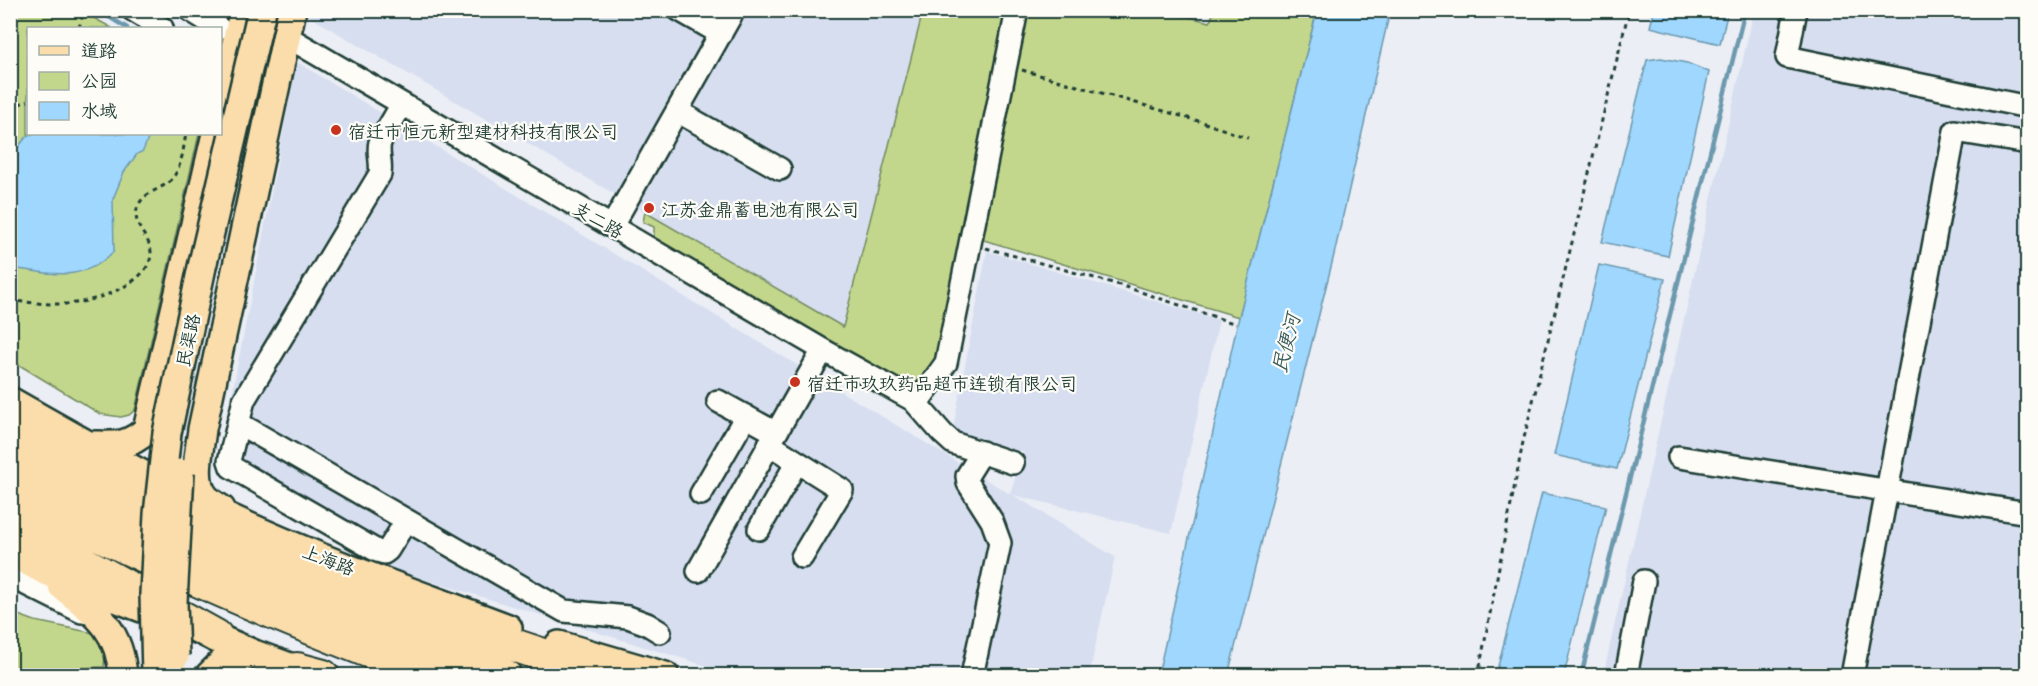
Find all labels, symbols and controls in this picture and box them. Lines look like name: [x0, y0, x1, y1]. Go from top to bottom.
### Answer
legend: [27, 27, 222, 135]
text: 道路: [81, 36, 117, 63]
text: 公园: [81, 66, 117, 93]
text: 水域: [81, 96, 117, 123]
place label: 宿迁市恒元新型建材科技有限公司: [348, 117, 618, 144]
marker: 宿迁市恒元新型建材科技有限公司: [329, 123, 343, 137]
street label: 支二路: [569, 194, 629, 244]
place label: 江苏金鼎蓄电池有限公司: [661, 195, 859, 222]
marker: 江苏金鼎蓄电池有限公司: [642, 201, 656, 215]
water label: 民便河: [1263, 307, 1308, 376]
street label: 民渠路: [168, 311, 206, 369]
place label: 宿迁市玖玖药品超市连锁有限公司: [807, 369, 1077, 396]
marker: 宿迁市玖玖药品超市连锁有限公司: [788, 375, 802, 389]
street label: 上海路: [299, 537, 359, 581]

